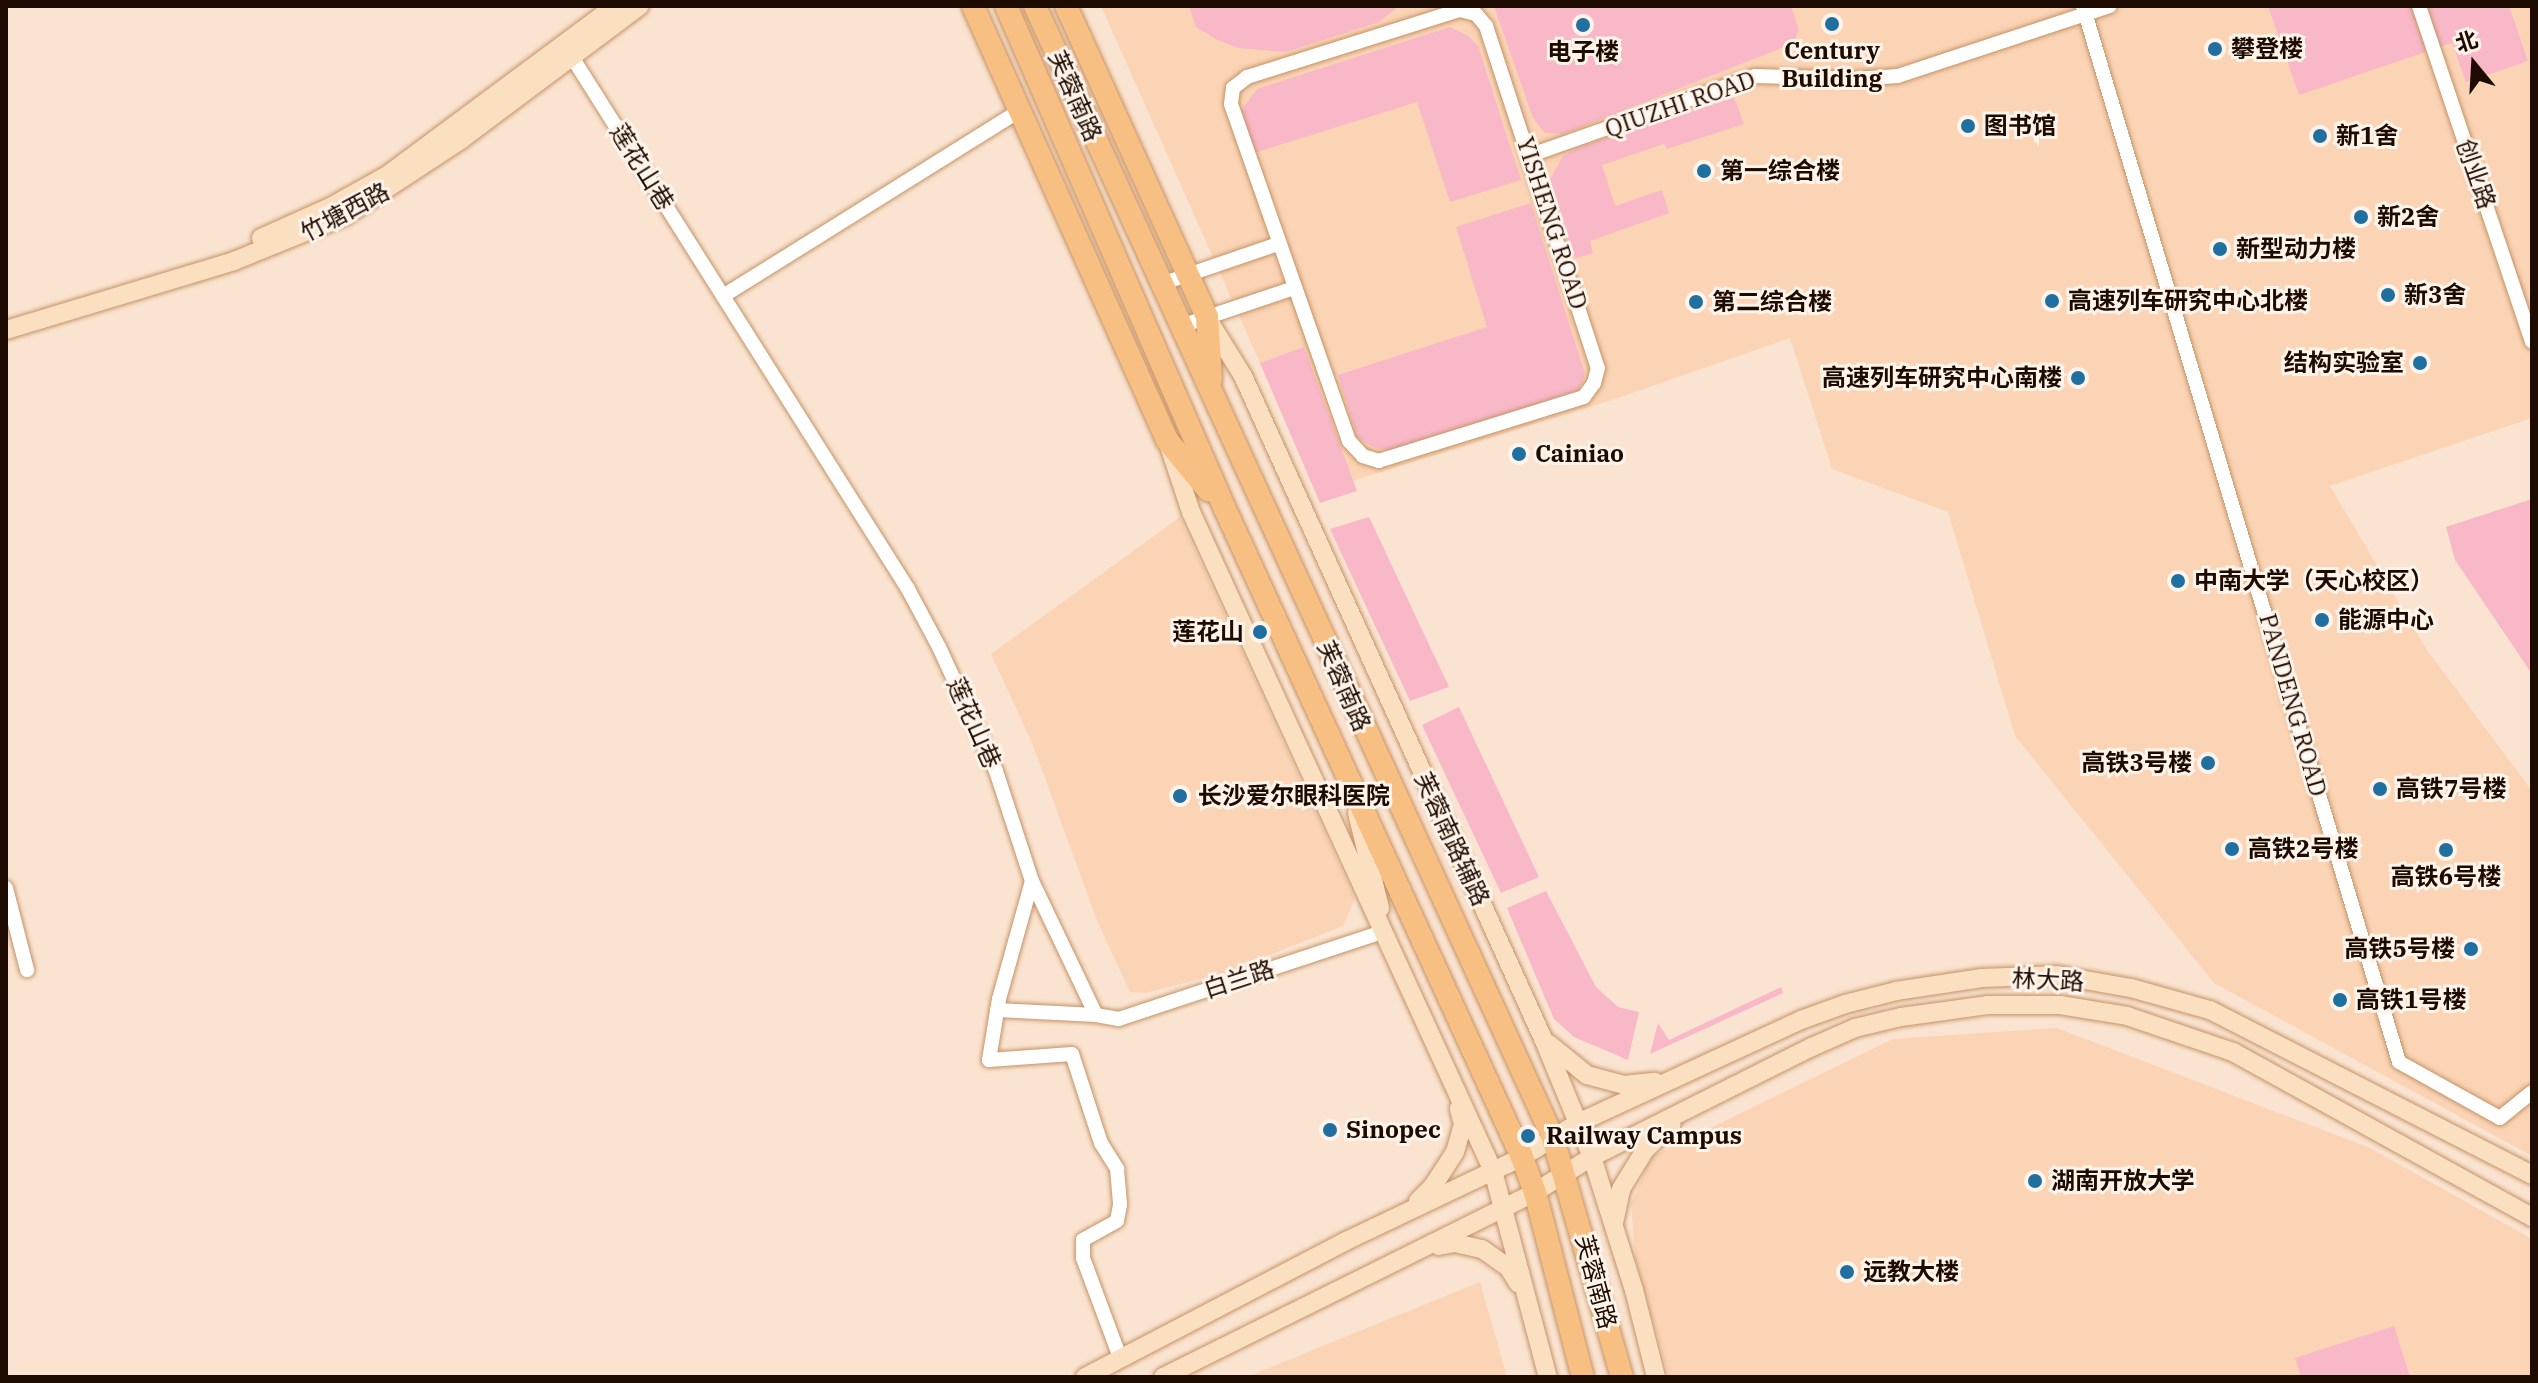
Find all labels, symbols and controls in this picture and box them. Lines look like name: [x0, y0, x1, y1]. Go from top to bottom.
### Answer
marker: Century Building: [1823, 15, 1841, 33]
marker: 电子楼: [1574, 16, 1592, 34]
north arrow: [2434, 24, 2514, 104]
text: 北: [2451, 24, 2481, 58]
place label: 攀登楼: [2231, 35, 2303, 63]
place label: Century Building: [1781, 37, 1883, 93]
place label: 电子楼: [1547, 38, 1619, 66]
marker: 攀登楼: [2206, 40, 2224, 58]
street label: 芙蓉南路: [1042, 46, 1108, 146]
street label: QIUZHI ROAD: [1601, 65, 1759, 143]
place label: 图书馆: [1984, 112, 2056, 140]
marker: 图书馆: [1959, 117, 1977, 135]
street label: 莲花山巷: [604, 119, 680, 215]
place label: 新1舍: [2336, 122, 2398, 150]
marker: 新1舍: [2311, 127, 2329, 145]
street label: YISHENG ROAD: [1511, 133, 1593, 313]
street label: 创业路: [2451, 135, 2501, 213]
place label: 第一综合楼: [1720, 157, 1840, 185]
marker: 第一综合楼: [1695, 162, 1713, 180]
street label: 竹塘西路: [296, 177, 394, 247]
place label: 新2舍: [2377, 203, 2439, 231]
marker: 新2舍: [2352, 208, 2370, 226]
place label: 新型动力楼: [2236, 235, 2356, 263]
marker: 新型动力楼: [2211, 240, 2229, 258]
place label: 新3舍: [2404, 281, 2466, 309]
marker: 新3舍: [2379, 286, 2397, 304]
place label: 高速列车研究中心北楼: [2068, 287, 2308, 315]
place label: 第二综合楼: [1712, 288, 1832, 316]
marker: 高速列车研究中心北楼: [2043, 292, 2061, 310]
marker: 第二综合楼: [1687, 293, 1705, 311]
place label: 结构实验室: [2284, 349, 2404, 377]
marker: 结构实验室: [2411, 354, 2429, 372]
place label: 高速列车研究中心南楼: [1822, 364, 2062, 392]
marker: 高速列车研究中心南楼: [2069, 369, 2087, 387]
place label: Cainiao: [1535, 440, 1624, 468]
marker: Cainiao: [1510, 445, 1528, 463]
place label: 中南大学（天心校区）: [2194, 567, 2434, 595]
marker: 中南大学（天心校区）: [2169, 572, 2187, 590]
place label: 能源中心: [2338, 606, 2434, 634]
street label: PANDENG ROAD: [2253, 610, 2333, 800]
marker: 能源中心: [2313, 611, 2331, 629]
place label: 莲花山: [1172, 618, 1244, 646]
marker: 莲花山: [1251, 623, 1269, 641]
street label: 芙蓉南路: [1311, 636, 1377, 736]
street label: 莲花山巷: [941, 673, 1007, 773]
place label: 高铁3号楼: [2082, 749, 2192, 777]
marker: 高铁3号楼: [2199, 754, 2217, 772]
street label: 芙蓉南路辅路: [1409, 768, 1495, 910]
place label: 高铁7号楼: [2396, 775, 2506, 803]
marker: 高铁7号楼: [2371, 780, 2389, 798]
place label: 长沙爱尔眼科医院: [1198, 782, 1390, 810]
marker: 长沙爱尔眼科医院: [1169, 785, 1191, 807]
place label: 高铁2号楼: [2248, 835, 2358, 863]
marker: 高铁2号楼: [2223, 840, 2241, 858]
marker: 高铁6号楼: [2437, 841, 2455, 859]
place label: 高铁6号楼: [2391, 863, 2501, 891]
place label: 高铁5号楼: [2345, 935, 2455, 963]
marker: 高铁5号楼: [2462, 940, 2480, 958]
street label: 白兰路: [1200, 954, 1278, 1004]
street label: 林大路: [2011, 964, 2085, 996]
place label: 高铁1号楼: [2356, 986, 2466, 1014]
marker: 高铁1号楼: [2331, 991, 2349, 1009]
place label: Sinopec: [1346, 1116, 1441, 1144]
marker: Sinopec: [1321, 1121, 1339, 1139]
place label: Railway Campus: [1546, 1122, 1742, 1150]
marker: Railway Campus: [1517, 1125, 1539, 1147]
place label: 湖南开放大学: [2051, 1167, 2195, 1195]
marker: 湖南开放大学: [2026, 1172, 2044, 1190]
street label: 芙蓉南路: [1570, 1232, 1622, 1332]
place label: 远教大楼: [1863, 1258, 1959, 1286]
marker: 远教大楼: [1838, 1263, 1856, 1281]

